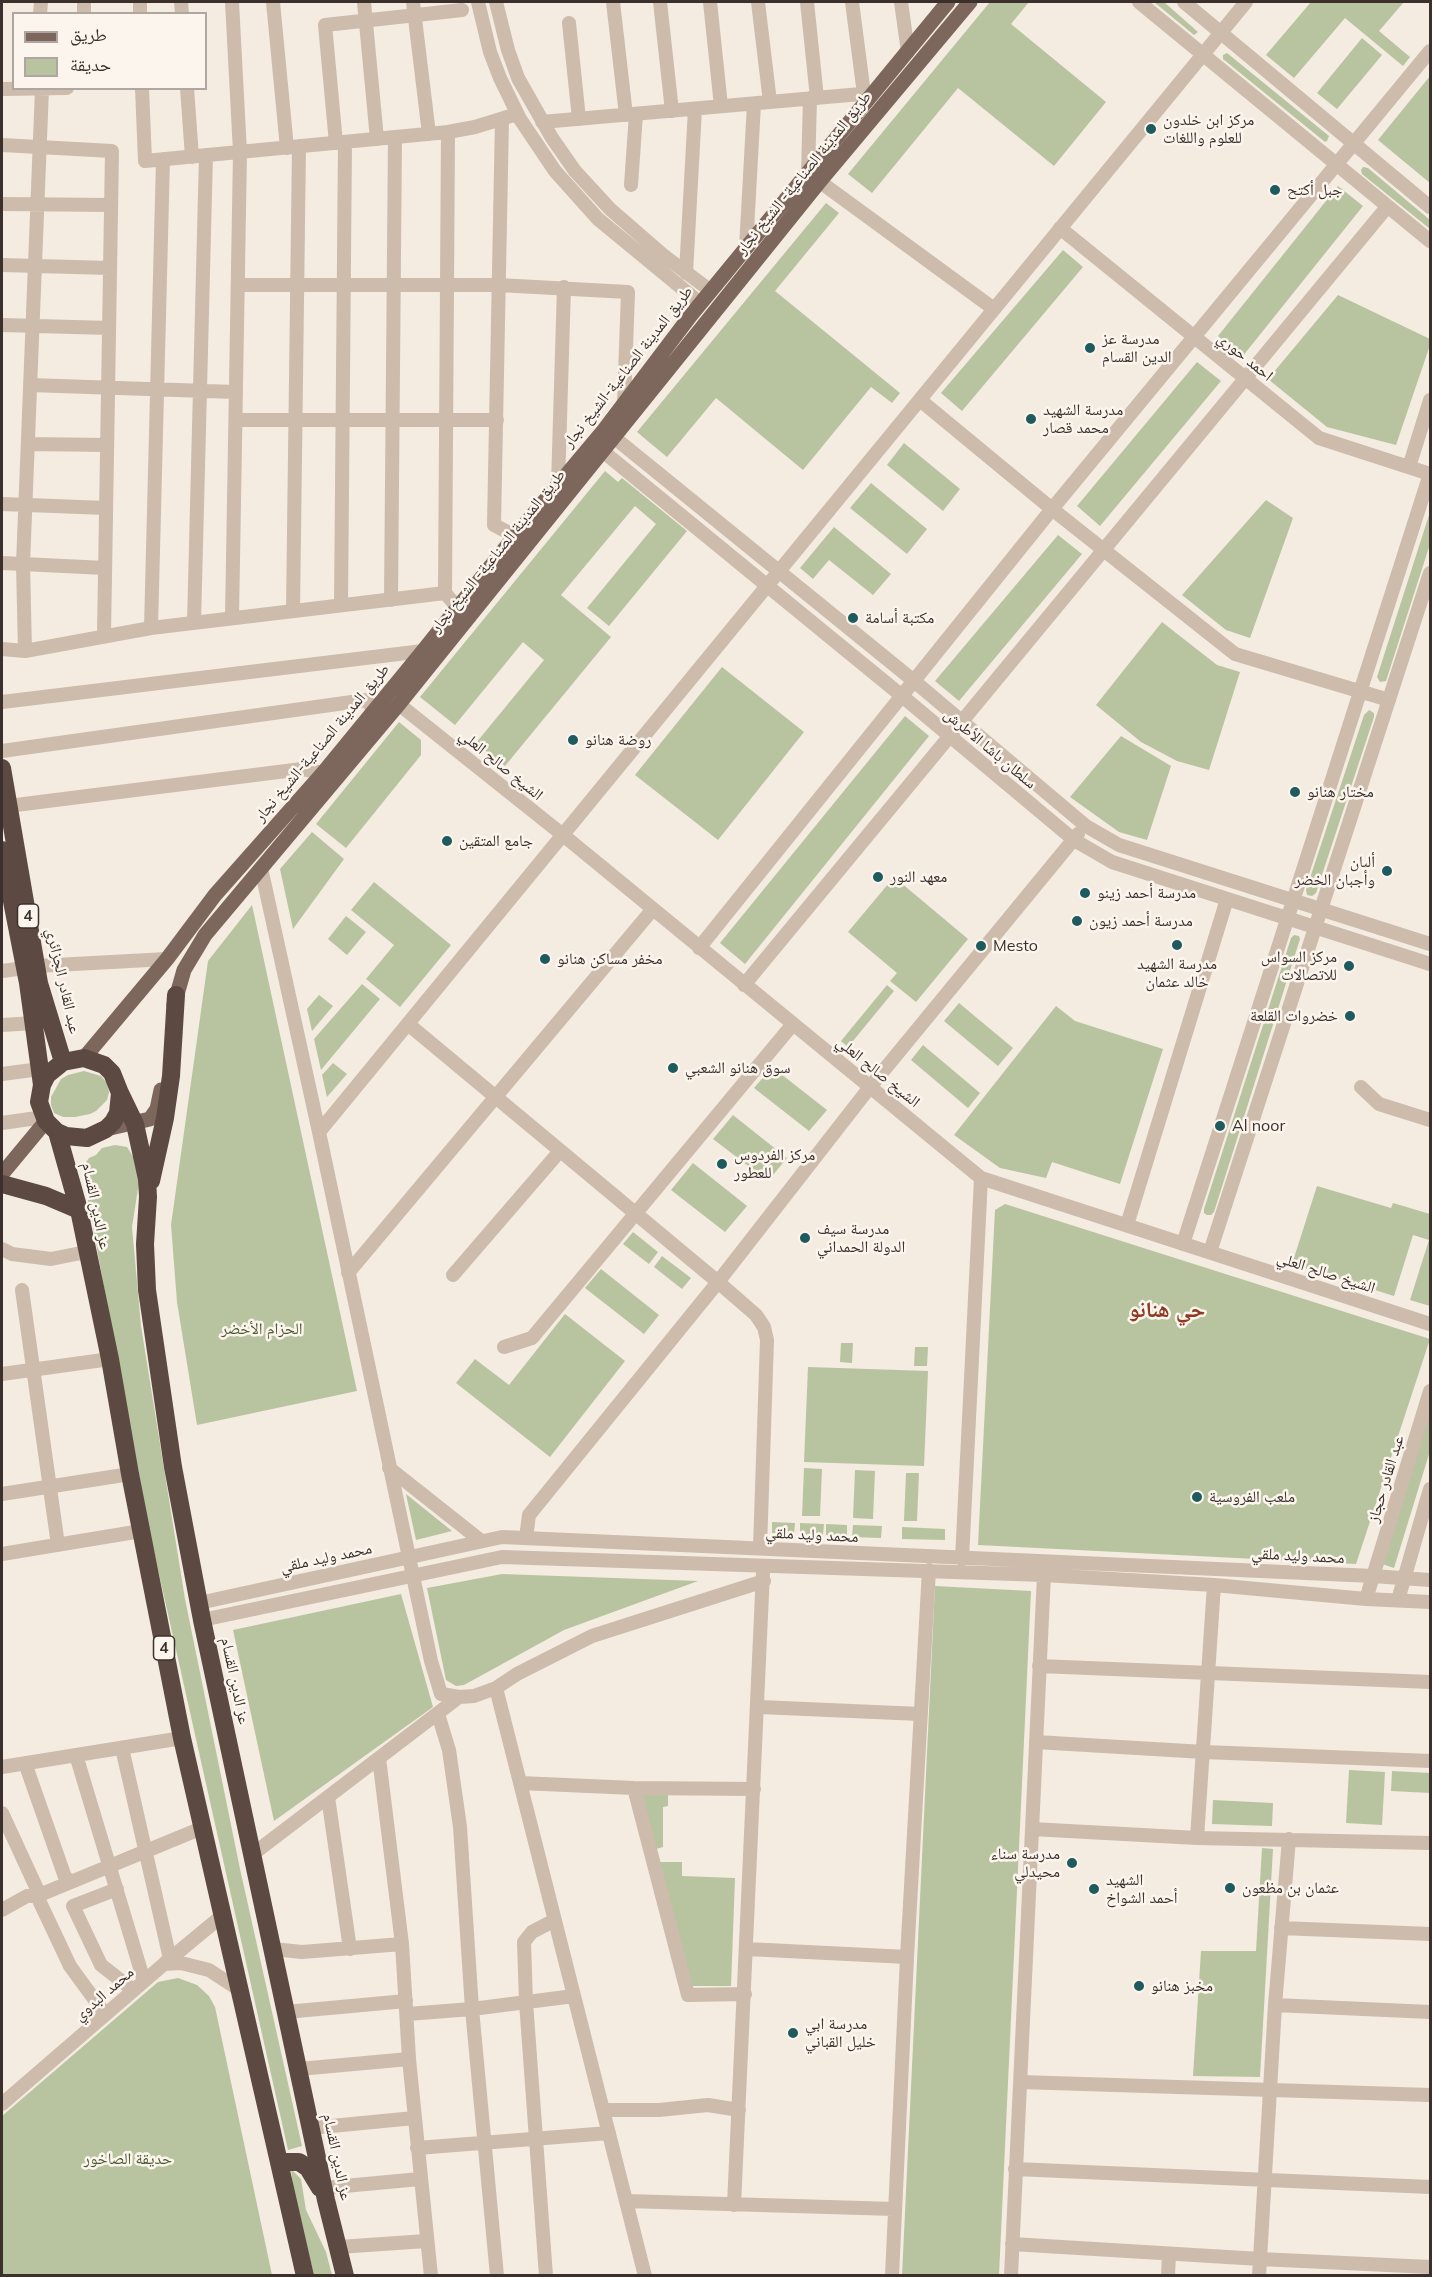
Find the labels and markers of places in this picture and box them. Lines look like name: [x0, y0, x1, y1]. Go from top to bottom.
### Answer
place label: مركز ابن خلدون للعلوم واللغات: [1163, 110, 1254, 148]
marker: مركز ابن خلدون للعلوم واللغات: [1144, 122, 1158, 136]
place label: جبل أكتح: [1287, 180, 1342, 200]
marker: جبل أكتح: [1268, 183, 1282, 197]
place label: مدرسة عز الدين القسام: [1102, 329, 1172, 367]
marker: مدرسة عز الدين القسام: [1083, 341, 1097, 355]
place label: مدرسة الشهيد محمد قصار: [1043, 400, 1123, 438]
marker: مدرسة الشهيد محمد قصار: [1024, 412, 1038, 426]
place label: مكتبة أسامة: [865, 608, 934, 628]
marker: مكتبة أسامة: [846, 611, 860, 625]
place label: روضة هنانو: [585, 730, 651, 750]
marker: روضة هنانو: [566, 733, 580, 747]
place label: مختار هنانو: [1307, 782, 1374, 802]
marker: مختار هنانو: [1288, 785, 1302, 799]
place label: جامع المتقين: [459, 831, 533, 851]
marker: جامع المتقين: [440, 834, 454, 848]
place label: ألبان وأجبان الخضر: [1294, 852, 1375, 890]
marker: ألبان وأجبان الخضر: [1380, 864, 1394, 878]
place label: معهد النور: [890, 867, 947, 887]
marker: معهد النور: [871, 870, 885, 884]
place label: مدرسة أحمد زينو: [1097, 883, 1196, 903]
marker: مدرسة أحمد زينو: [1078, 886, 1092, 900]
place label: مدرسة أحمد زيون: [1089, 911, 1193, 931]
marker: مدرسة أحمد زيون: [1070, 914, 1084, 928]
place label: Mesto: [993, 936, 1038, 956]
marker: مدرسة الشهيد خالد عثمان: [1170, 938, 1184, 952]
marker: Mesto: [974, 939, 988, 953]
place label: مركز السواس للاتصالات: [1261, 947, 1337, 985]
place label: مخفر مساكن هنانو: [557, 949, 663, 969]
marker: مخفر مساكن هنانو: [538, 952, 552, 966]
place label: مدرسة الشهيد خالد عثمان: [1137, 954, 1217, 992]
marker: مركز السواس للاتصالات: [1342, 959, 1356, 973]
place label: خضروات القلعة: [1250, 1006, 1338, 1026]
marker: خضروات القلعة: [1343, 1009, 1357, 1023]
place label: سوق هنانو الشعبي: [685, 1058, 791, 1078]
marker: سوق هنانو الشعبي: [666, 1061, 680, 1075]
place label: Al noor: [1232, 1116, 1285, 1136]
marker: Al noor: [1213, 1119, 1227, 1133]
place label: مركز الفردوس للعطور: [734, 1145, 815, 1183]
marker: مركز الفردوس للعطور: [715, 1157, 729, 1171]
place label: مدرسة سيف الدولة الحمداني: [817, 1219, 905, 1257]
marker: مدرسة سيف الدولة الحمداني: [798, 1231, 812, 1245]
place label: ملعب الفروسية: [1209, 1487, 1295, 1507]
marker: ملعب الفروسية: [1190, 1490, 1204, 1504]
place label: مدرسة سناء محيدلي: [991, 1844, 1060, 1882]
marker: مدرسة سناء محيدلي: [1065, 1856, 1079, 1870]
place label: الشهيد أحمد الشواخ: [1106, 1870, 1178, 1908]
place label: عثمان بن مظعون: [1242, 1878, 1339, 1898]
marker: عثمان بن مظعون: [1223, 1881, 1237, 1895]
marker: الشهيد أحمد الشواخ: [1087, 1882, 1101, 1896]
place label: مخبز هنانو: [1151, 1976, 1213, 1996]
marker: مخبز هنانو: [1132, 1979, 1146, 1993]
place label: مدرسة ابي خليل القباني: [805, 2014, 876, 2052]
marker: مدرسة ابي خليل القباني: [786, 2026, 800, 2040]

